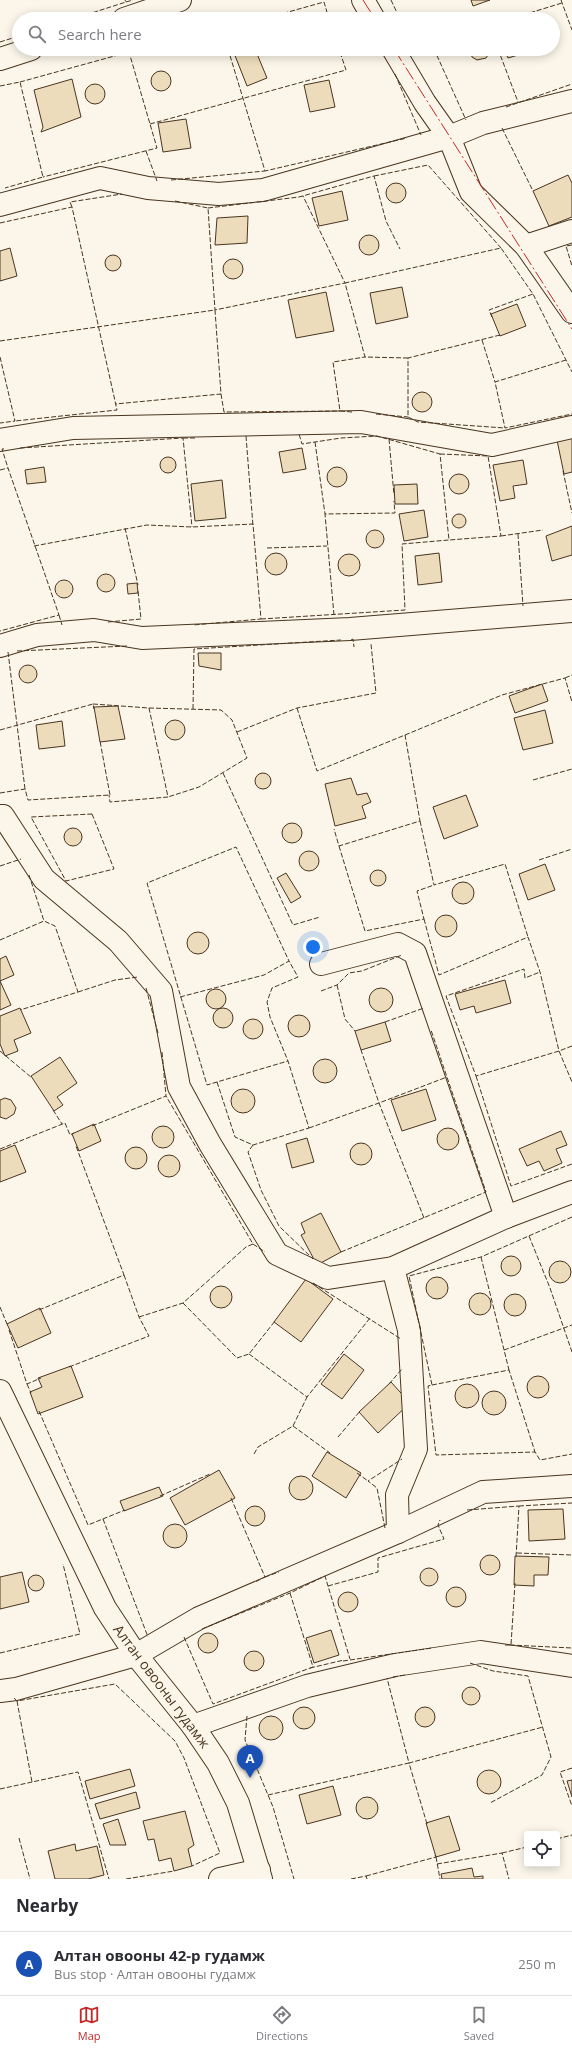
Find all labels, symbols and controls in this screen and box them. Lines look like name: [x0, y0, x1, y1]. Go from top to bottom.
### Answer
search box: [12, 12, 560, 56]
icon: search: [26, 23, 48, 45]
text: Search here: [58, 24, 142, 44]
your location: [303, 937, 323, 957]
street label: Алтан овооны гудамж: [109, 1620, 215, 1752]
pin: A: [237, 1745, 263, 1778]
map controls: [524, 1831, 560, 1867]
button: locate: [524, 1831, 560, 1867]
text: Nearby: [16, 1894, 78, 1917]
text: Алтан овооны 42-р гудамж: [54, 1945, 265, 1965]
text: A: [25, 1955, 33, 1973]
text: 250 m: [518, 1955, 556, 1973]
text: Bus stop · Алтан овооны гудамж: [54, 1965, 256, 1983]
tab: Map: [78, 2004, 101, 2043]
tab: Directions: [256, 2004, 308, 2043]
tab: Saved: [464, 2004, 494, 2043]

